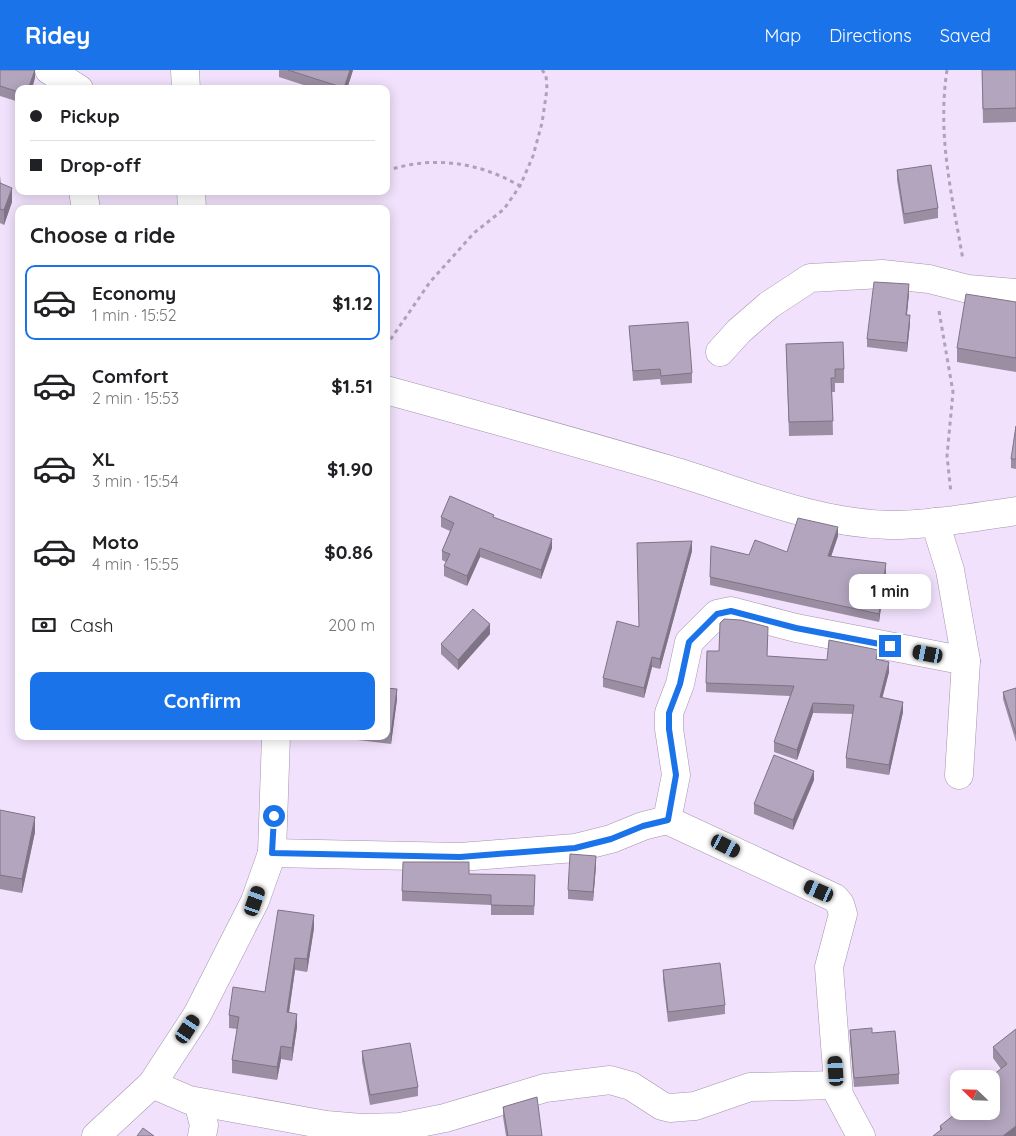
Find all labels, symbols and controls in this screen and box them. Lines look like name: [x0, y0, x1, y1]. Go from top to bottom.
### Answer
text: Ridey: [25, 20, 90, 50]
text: Map: [764, 24, 801, 47]
text: Directions: [829, 24, 912, 47]
text: Saved: [940, 24, 991, 47]
text: Pickup: [60, 104, 120, 128]
text: Drop-off: [60, 153, 141, 177]
text: Choose a ride: [30, 221, 175, 249]
icon: car: [32, 280, 77, 325]
text: Economy: [92, 281, 176, 305]
text: $1.12: [332, 291, 373, 315]
text: 1 min · 15:52: [92, 305, 177, 325]
icon: car: [32, 363, 77, 408]
text: Comfort: [92, 364, 169, 388]
text: $1.51: [331, 374, 373, 398]
text: 2 min · 15:53: [92, 388, 179, 408]
icon: car: [32, 446, 77, 491]
text: XL: [92, 447, 115, 471]
text: $1.90: [327, 457, 373, 481]
text: 3 min · 15:54: [92, 471, 179, 491]
icon: car: [32, 529, 77, 574]
text: Moto: [92, 530, 139, 554]
text: $0.86: [324, 540, 373, 564]
text: 4 min · 15:55: [92, 554, 179, 574]
callout: 1 min: [849, 574, 931, 608]
text: 1 min: [871, 581, 909, 601]
icon: cash: [30, 611, 58, 639]
text: Cash: [70, 613, 114, 637]
text: 200 m: [328, 615, 375, 635]
route end: [879, 635, 901, 657]
car: [911, 644, 944, 664]
button: Confirm: [30, 672, 375, 730]
route start: [263, 805, 285, 827]
car: [709, 833, 742, 859]
car: [802, 878, 835, 904]
car: [243, 884, 266, 918]
car: [173, 1012, 202, 1046]
car: [827, 1056, 844, 1086]
north arrow: [950, 1070, 1000, 1120]
map controls: [950, 1070, 1000, 1120]

